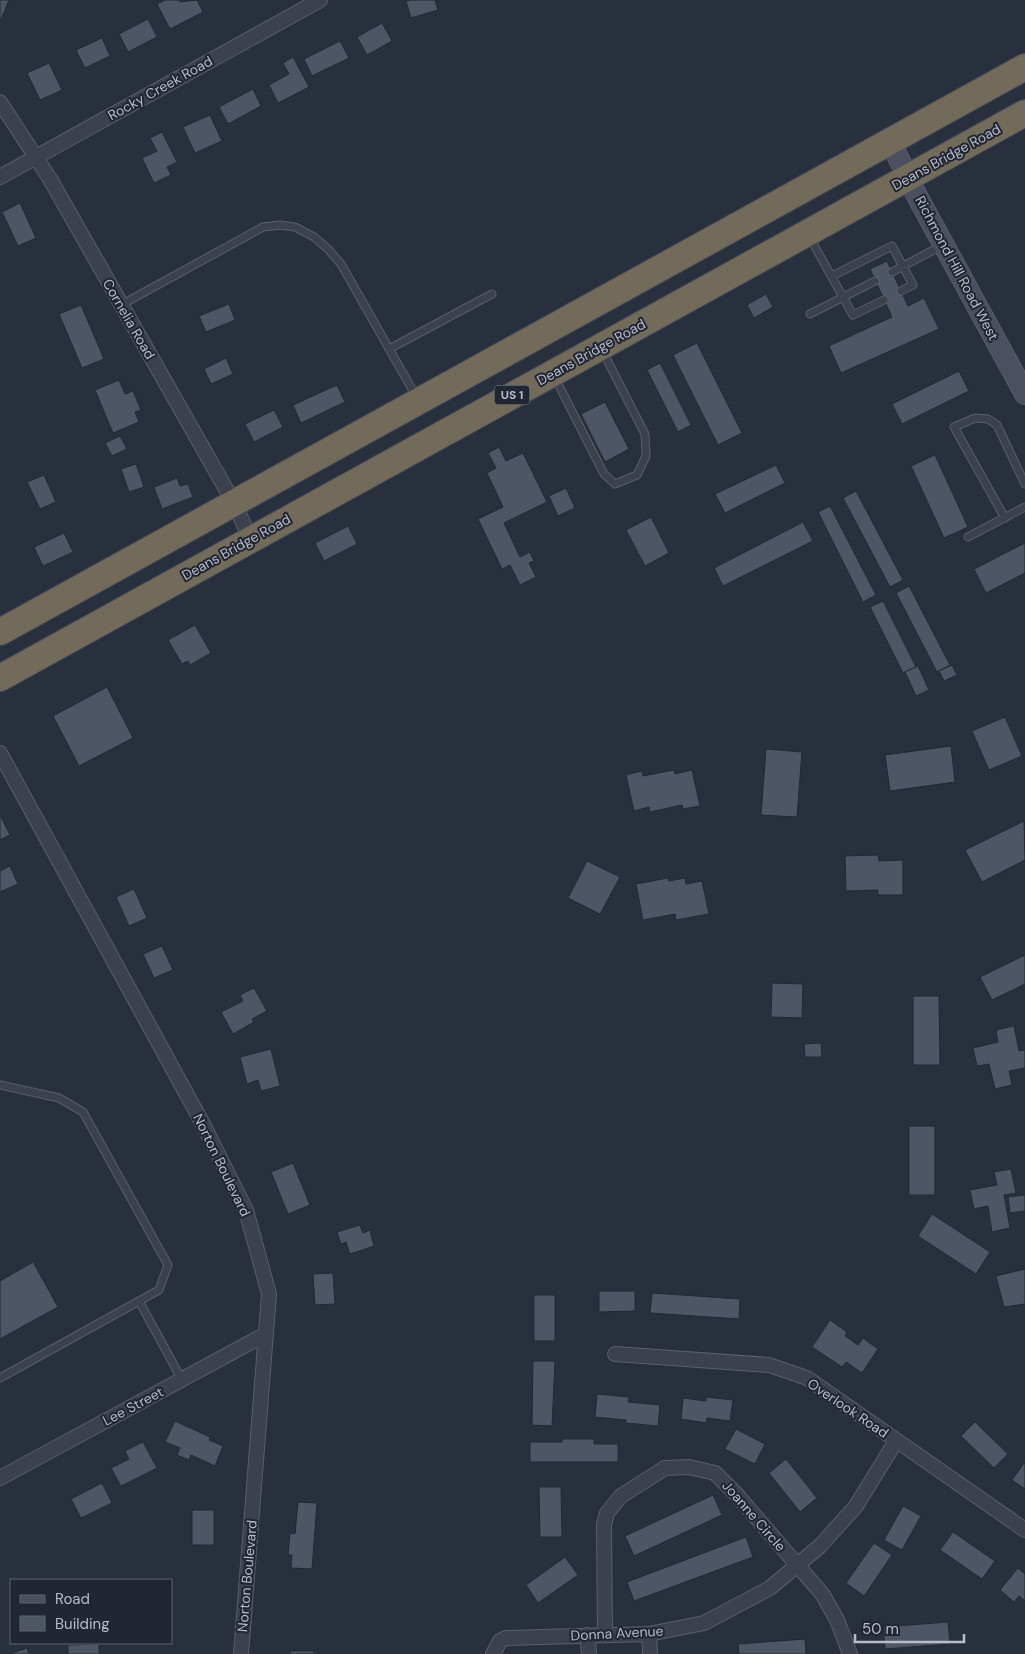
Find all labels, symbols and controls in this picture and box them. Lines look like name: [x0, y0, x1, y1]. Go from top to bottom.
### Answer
street label: Rocky Creek Road: [104, 52, 216, 124]
street label: Deans Bridge Road: [888, 120, 1004, 194]
street label: Richmond Hill Road West: [911, 193, 1003, 343]
street label: Cornelia Road: [99, 276, 159, 362]
street label: Deans Bridge Road: [533, 315, 649, 389]
road number: US 1: [494, 386, 530, 404]
street label: Deans Bridge Road: [178, 510, 294, 584]
street label: Norton Boulevard: [189, 1111, 255, 1219]
street label: Overlook Road: [804, 1374, 892, 1442]
street label: Lee Street: [99, 1382, 167, 1430]
street label: Joanne Circle: [718, 1477, 790, 1555]
street label: Norton Boulevard: [233, 1519, 261, 1633]
legend: [10, 1579, 172, 1644]
text: Road: [55, 1589, 90, 1609]
scale bar: [855, 1612, 964, 1644]
text: Building: [55, 1614, 110, 1634]
text: 50 m: [862, 1619, 899, 1639]
street label: Donna Avenue: [570, 1622, 664, 1644]

